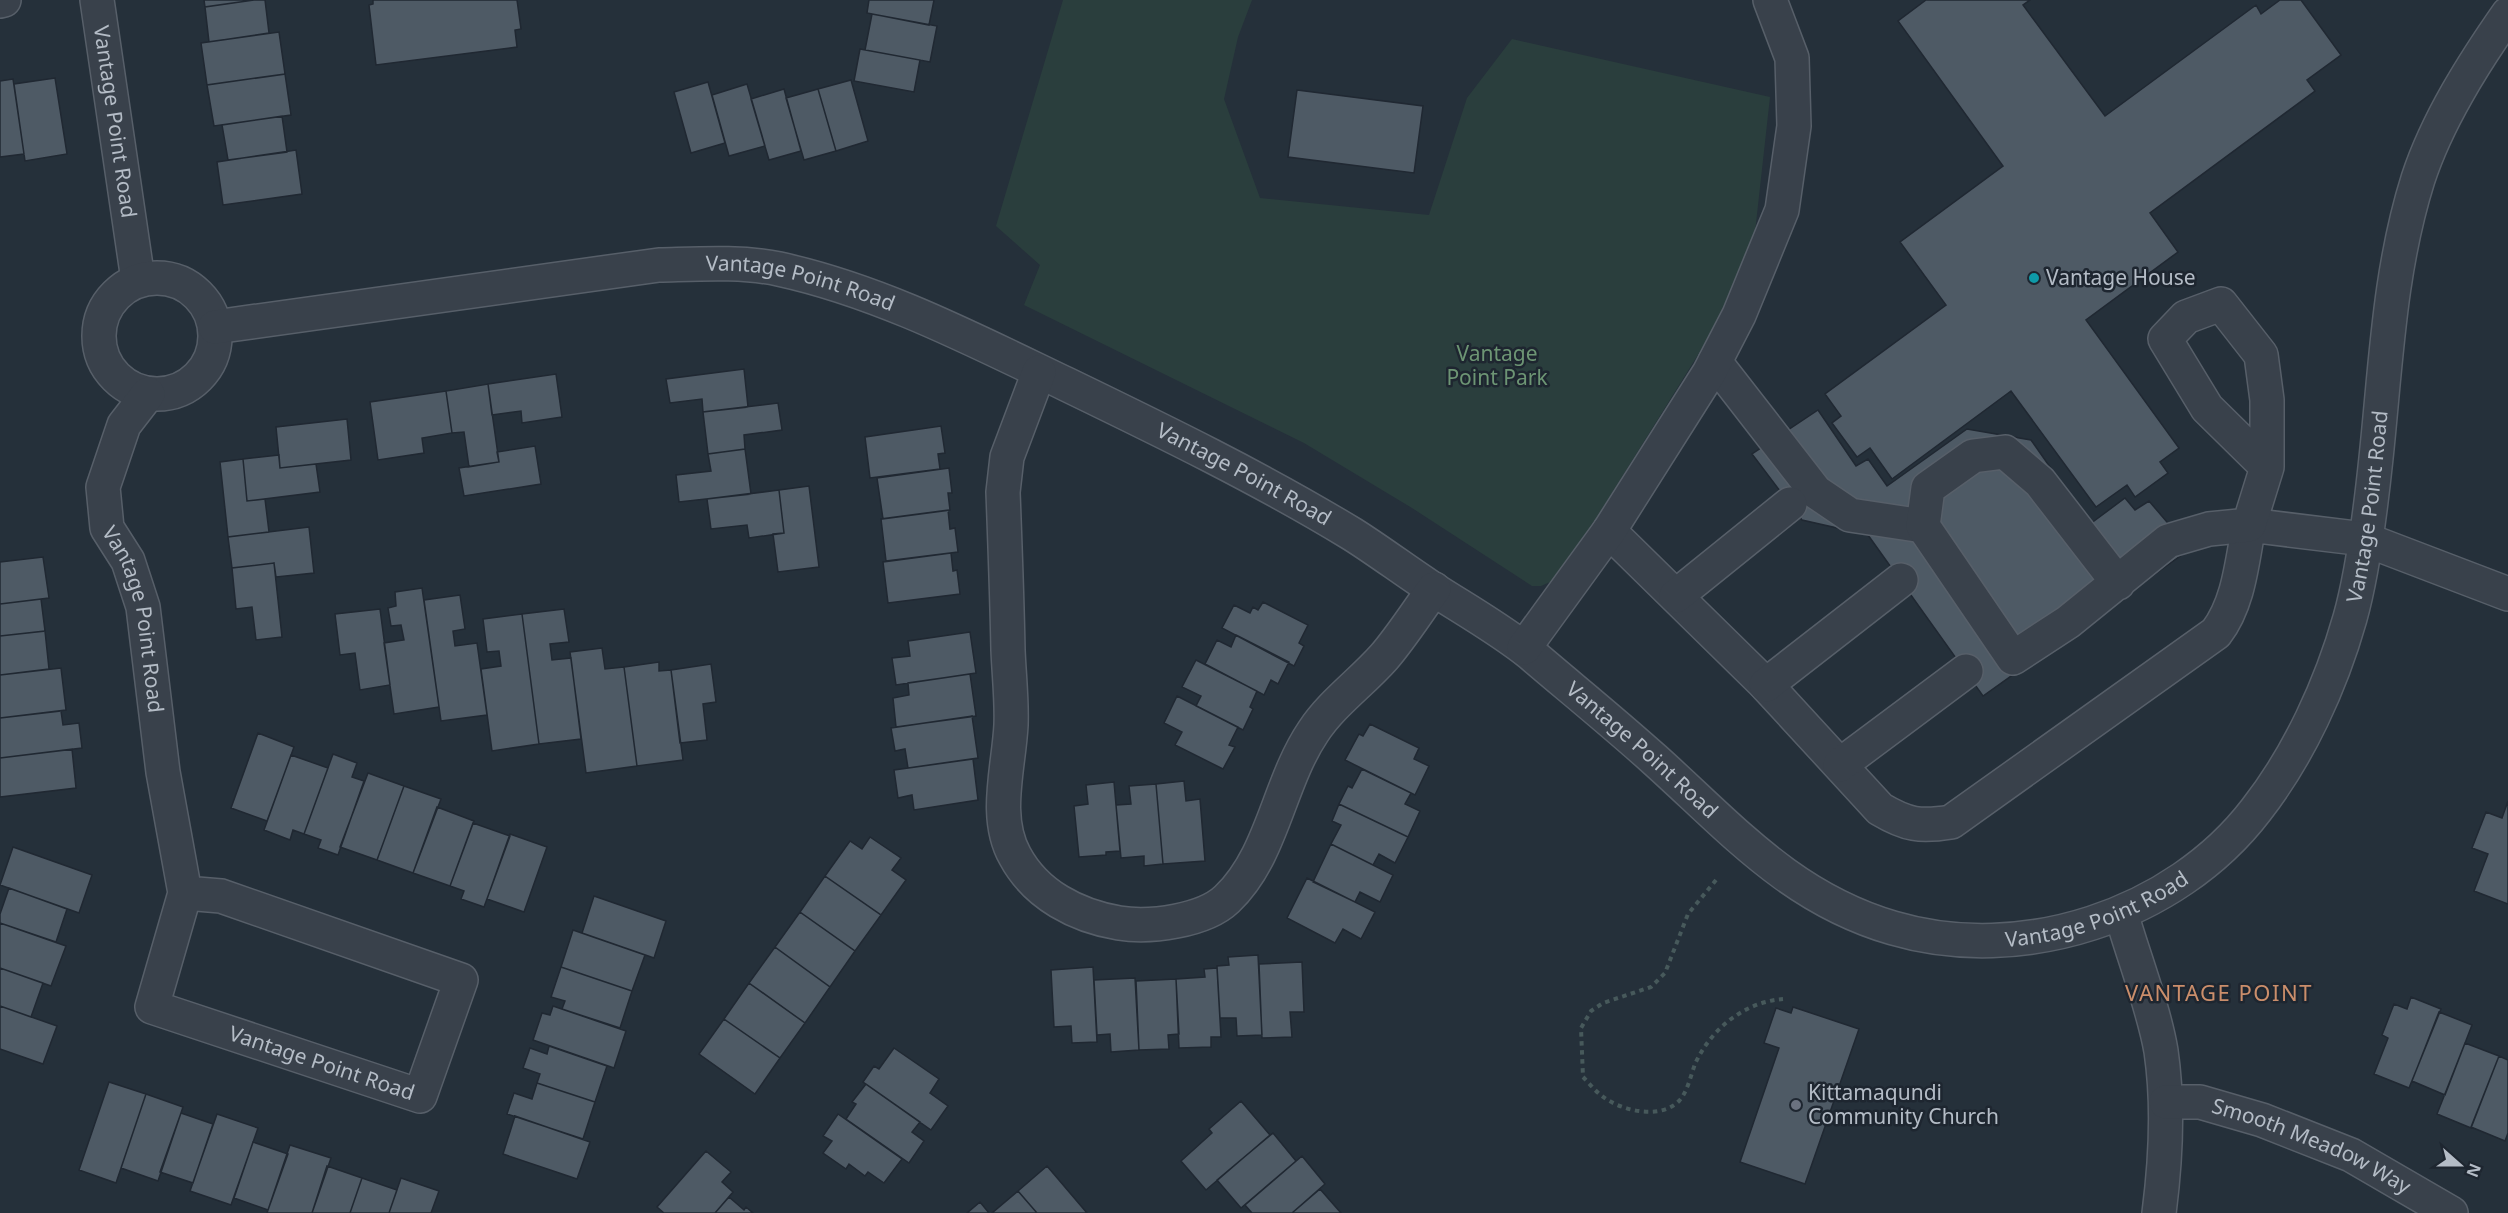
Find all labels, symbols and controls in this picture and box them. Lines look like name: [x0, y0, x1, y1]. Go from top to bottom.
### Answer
street label: Vantage Point Road: [88, 24, 144, 220]
street label: Vantage Point Road: [706, 249, 899, 317]
place label: Vantage House: [2046, 263, 2196, 291]
marker: Vantage House: [2027, 271, 2041, 285]
park label: Vantage Point Park: [1446, 339, 1548, 391]
street label: Vantage Point Road: [2339, 409, 2394, 605]
street label: Vantage Point Road: [1152, 416, 1337, 532]
street label: Vantage Point Road: [96, 520, 171, 714]
street label: Vantage Point Road: [1561, 675, 1724, 824]
street label: Vantage Point Road: [2004, 864, 2193, 953]
district label: VANTAGE POINT: [2125, 977, 2313, 1007]
street label: Vantage Point Road: [226, 1019, 418, 1106]
place label: Kittamaqundi Community Church: [1808, 1078, 1999, 1130]
street label: Smooth Meadow Way: [2209, 1091, 2417, 1200]
marker: Kittamaqundi Community Church: [1789, 1098, 1803, 1112]
north arrow: [2430, 1135, 2490, 1195]
text: N: [2461, 1160, 2487, 1180]

